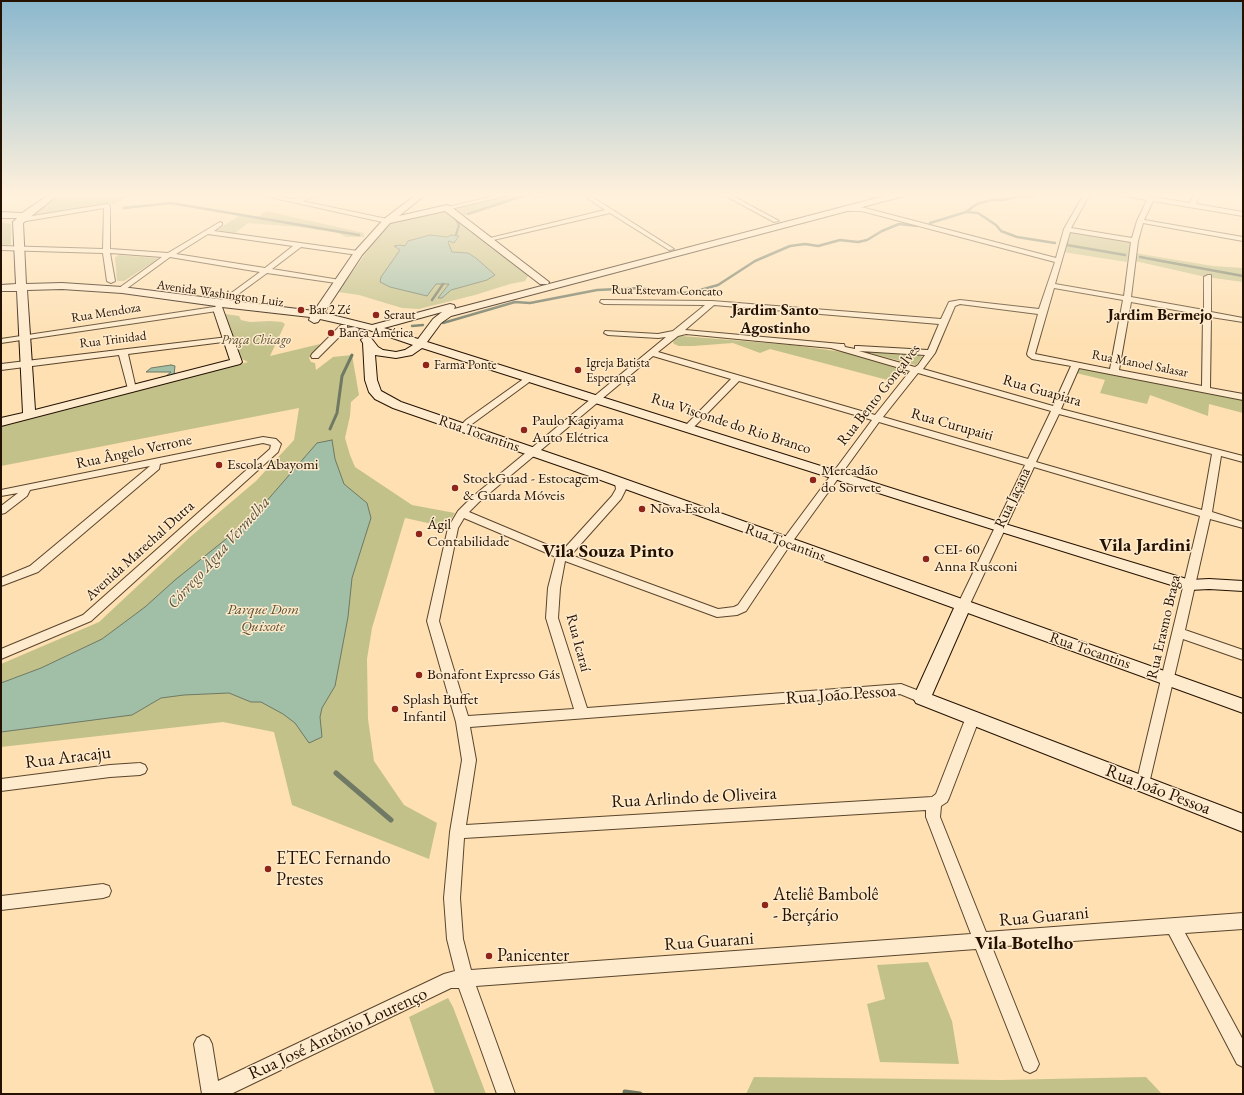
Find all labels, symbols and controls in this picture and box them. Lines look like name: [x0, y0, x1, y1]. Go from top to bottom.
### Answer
street label: Avenida Washington Luiz: [156, 277, 284, 311]
street label: Rua Estevam Concato: [611, 282, 723, 300]
street label: Rua Mendoza: [70, 300, 142, 326]
district label: Jardim Santo Agostinho: [731, 301, 819, 339]
place label: Bar 2 Zé: [309, 302, 351, 318]
marker: Bar 2 Zé: [296, 305, 306, 315]
district label: Jardim Bermejo: [1108, 306, 1212, 326]
place label: Seraut: [384, 307, 416, 323]
marker: Seraut: [371, 310, 381, 320]
place label: Banca América: [339, 325, 414, 341]
street label: Rua Trinidad: [79, 328, 147, 352]
marker: Banca América: [326, 328, 336, 338]
park label: Praça Chicago: [221, 332, 291, 348]
street label: Rua Bento Gonçalves: [834, 341, 924, 449]
street label: Rua Manoel Salasar: [1090, 347, 1190, 381]
place label: Igreja Batista Esperança: [586, 355, 650, 386]
place label: Farma Ponte: [434, 357, 497, 373]
marker: Farma Ponte: [421, 360, 431, 370]
marker: Igreja Batista Esperança: [573, 365, 583, 375]
street label: Rua Guapiara: [1001, 371, 1083, 411]
street label: Rua Visconde do Rio Branco: [649, 390, 813, 458]
street label: Rua Curupaiti: [909, 405, 995, 445]
street label: Rua Tocantins: [436, 412, 522, 456]
place label: Paulo Kagiyama Auto Elétrica: [532, 412, 624, 447]
marker: Paulo Kagiyama Auto Elétrica: [519, 425, 529, 435]
street label: Rua Ângelo Verrone: [74, 431, 194, 473]
place label: Escola Abayomi: [227, 456, 318, 474]
marker: Escola Abayomi: [214, 460, 224, 470]
place label: Mercadão do Sorvete: [821, 462, 881, 497]
street label: Rua Jaçana: [991, 465, 1035, 531]
place label: StockGuad - Estocagem & Guarda Móveis: [463, 470, 599, 505]
marker: Mercadão do Sorvete: [808, 475, 818, 485]
marker: StockGuad - Estocagem & Guarda Móveis: [450, 483, 460, 493]
water label: Córrego Àgua Vermelha: [164, 493, 274, 613]
street label: Avenida Marechal Dutra: [82, 497, 198, 605]
place label: Nova Escola: [650, 500, 720, 518]
marker: Nova Escola: [637, 504, 647, 514]
place label: Ágil Contabilidade: [427, 516, 509, 551]
street label: Rua Tocantins: [742, 520, 828, 566]
marker: Ágil Contabilidade: [414, 529, 424, 539]
district label: Vila Jardini: [1099, 535, 1191, 557]
district label: Vila Souza Pinto: [542, 541, 674, 563]
place label: CEI- 60 Anna Rusconi: [934, 541, 1017, 576]
marker: CEI- 60 Anna Rusconi: [921, 554, 931, 564]
street label: Rua Erasmo Braga: [1143, 573, 1185, 681]
park label: Parque Dom Quixote: [227, 601, 299, 636]
street label: Rua Icaraí: [562, 612, 594, 674]
street label: Rua Tocantins: [1047, 629, 1133, 673]
place label: Bonafont Expresso Gás: [427, 666, 560, 684]
marker: Bonafont Expresso Gás: [414, 670, 424, 680]
street label: Rua João Pessoa: [785, 680, 897, 710]
place label: Splash Buffet Infantil: [403, 691, 478, 726]
marker: Splash Buffet Infantil: [390, 704, 400, 714]
street label: Rua Aracaju: [24, 742, 112, 774]
street label: Rua João Pessoa: [1102, 760, 1214, 820]
street label: Rua Arlindo de Oliveira: [611, 783, 777, 813]
place label: ETEC Fernando Prestes: [276, 848, 391, 890]
marker: ETEC Fernando Prestes: [263, 864, 273, 874]
place label: Ateliê Bambolê - Berçário: [773, 884, 878, 926]
marker: Ateliê Bambolê - Berçário: [760, 900, 770, 910]
street label: Rua Guarani: [998, 902, 1090, 932]
street label: Rua Guarani: [663, 928, 755, 956]
district label: Vila Botelho: [975, 933, 1073, 955]
place label: Panicenter: [497, 945, 569, 967]
marker: Panicenter: [484, 951, 494, 961]
street label: Rua José Antônio Lourenço: [245, 983, 431, 1085]

